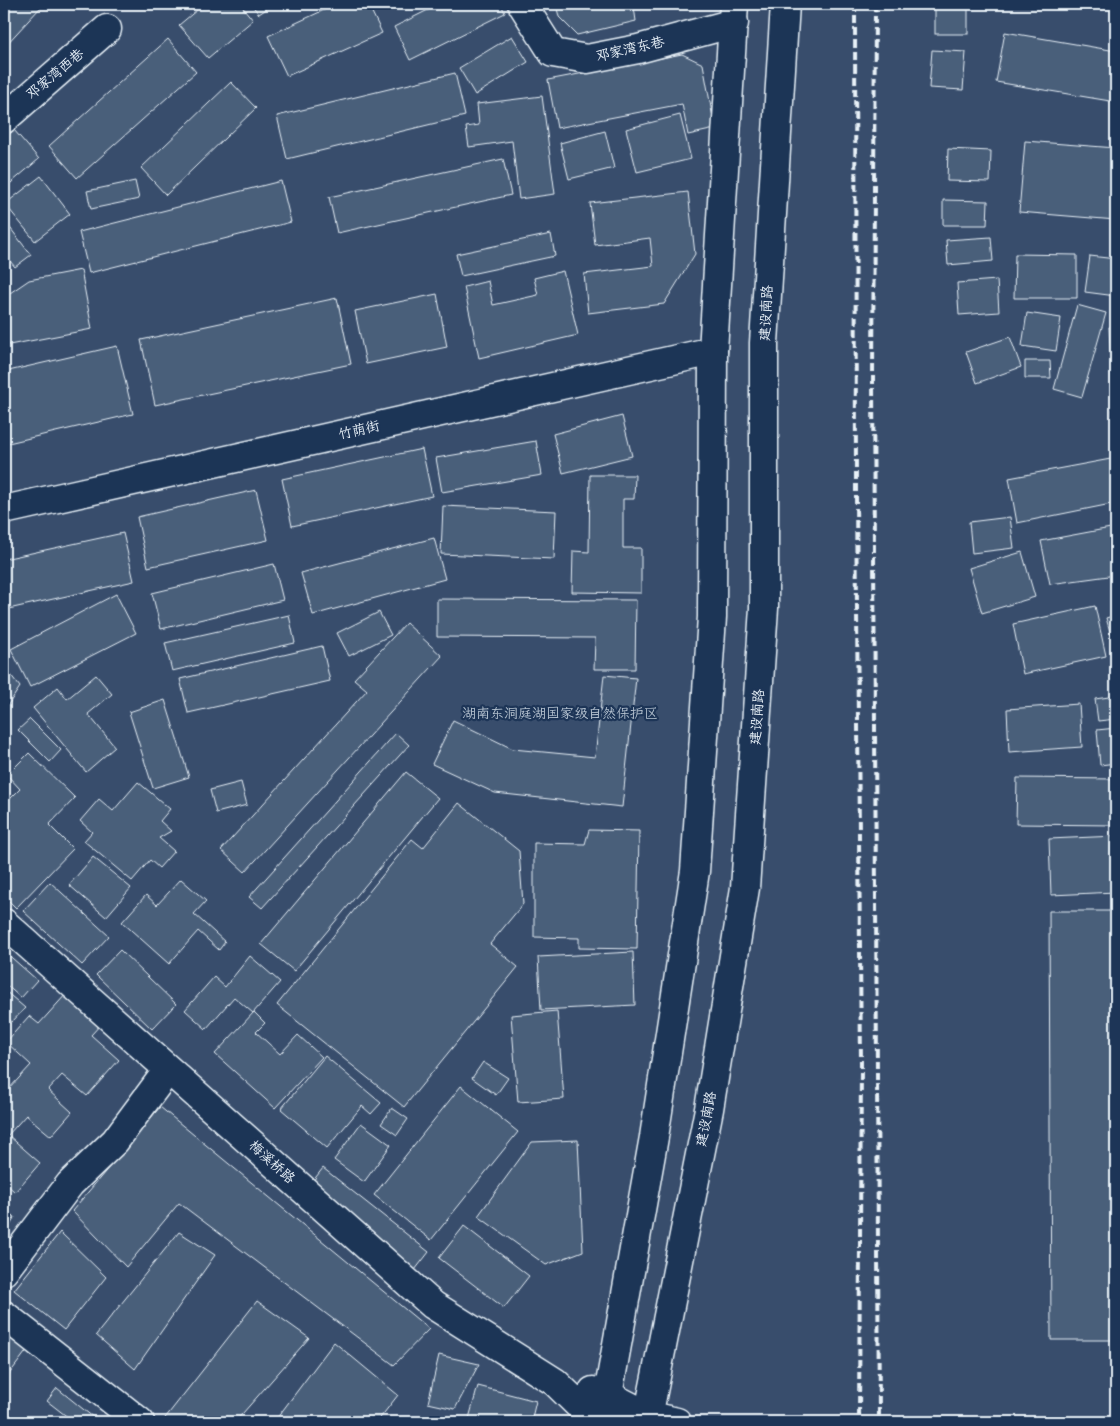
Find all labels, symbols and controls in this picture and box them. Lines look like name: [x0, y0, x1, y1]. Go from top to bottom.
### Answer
street label: 邓家湾东巷: [594, 33, 667, 65]
street label: 邓家湾西巷: [23, 44, 88, 103]
street label: 建设南路: [756, 285, 776, 341]
street label: 竹荫街: [337, 417, 381, 443]
street label: 建设南路: [747, 688, 767, 746]
park label: 湖南东洞庭湖国家级自然保护区: [462, 705, 658, 722]
street label: 建设南路: [692, 1090, 720, 1148]
street label: 梅溪桥路: [246, 1137, 298, 1187]

